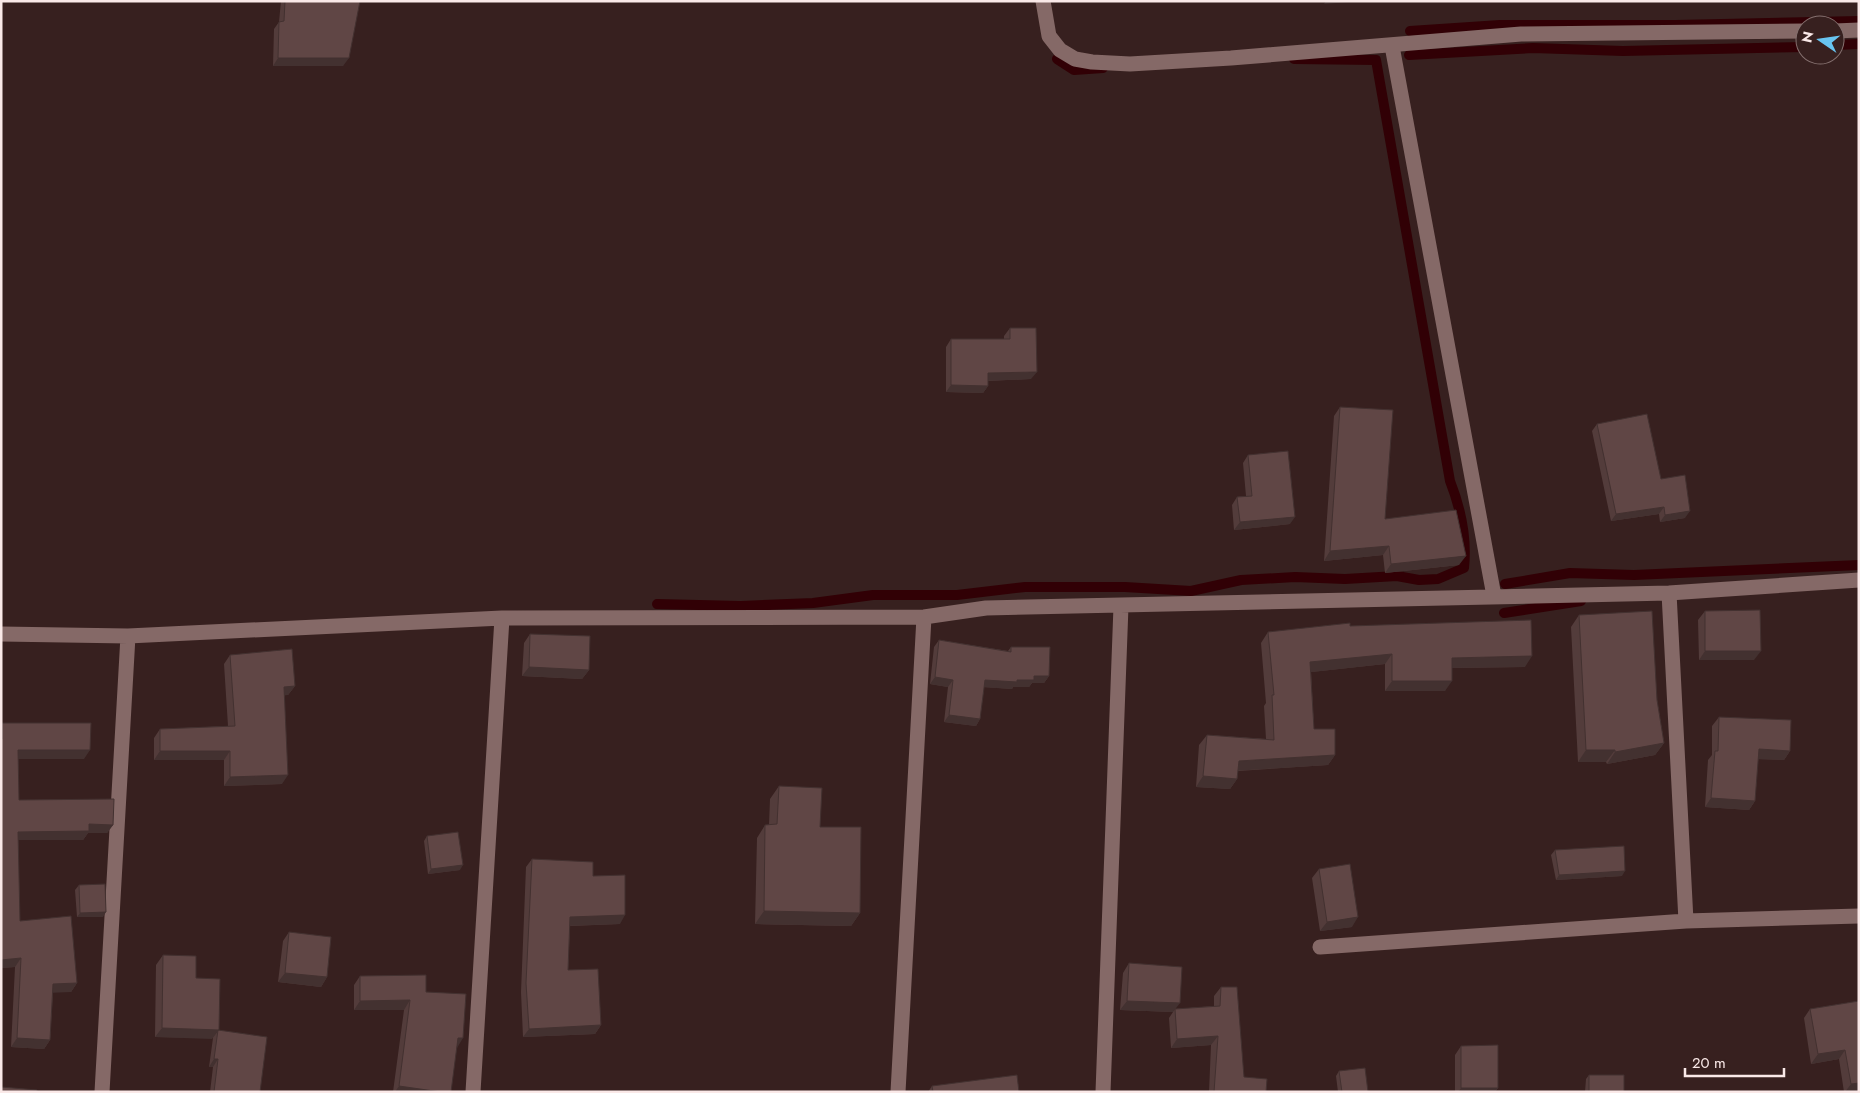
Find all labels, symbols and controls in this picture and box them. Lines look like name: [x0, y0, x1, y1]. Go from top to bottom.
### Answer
north arrow: [1795, 15, 1845, 65]
text: N: [1796, 29, 1818, 45]
scale bar: [1685, 1046, 1784, 1078]
text: 20 m: [1692, 1052, 1726, 1074]

